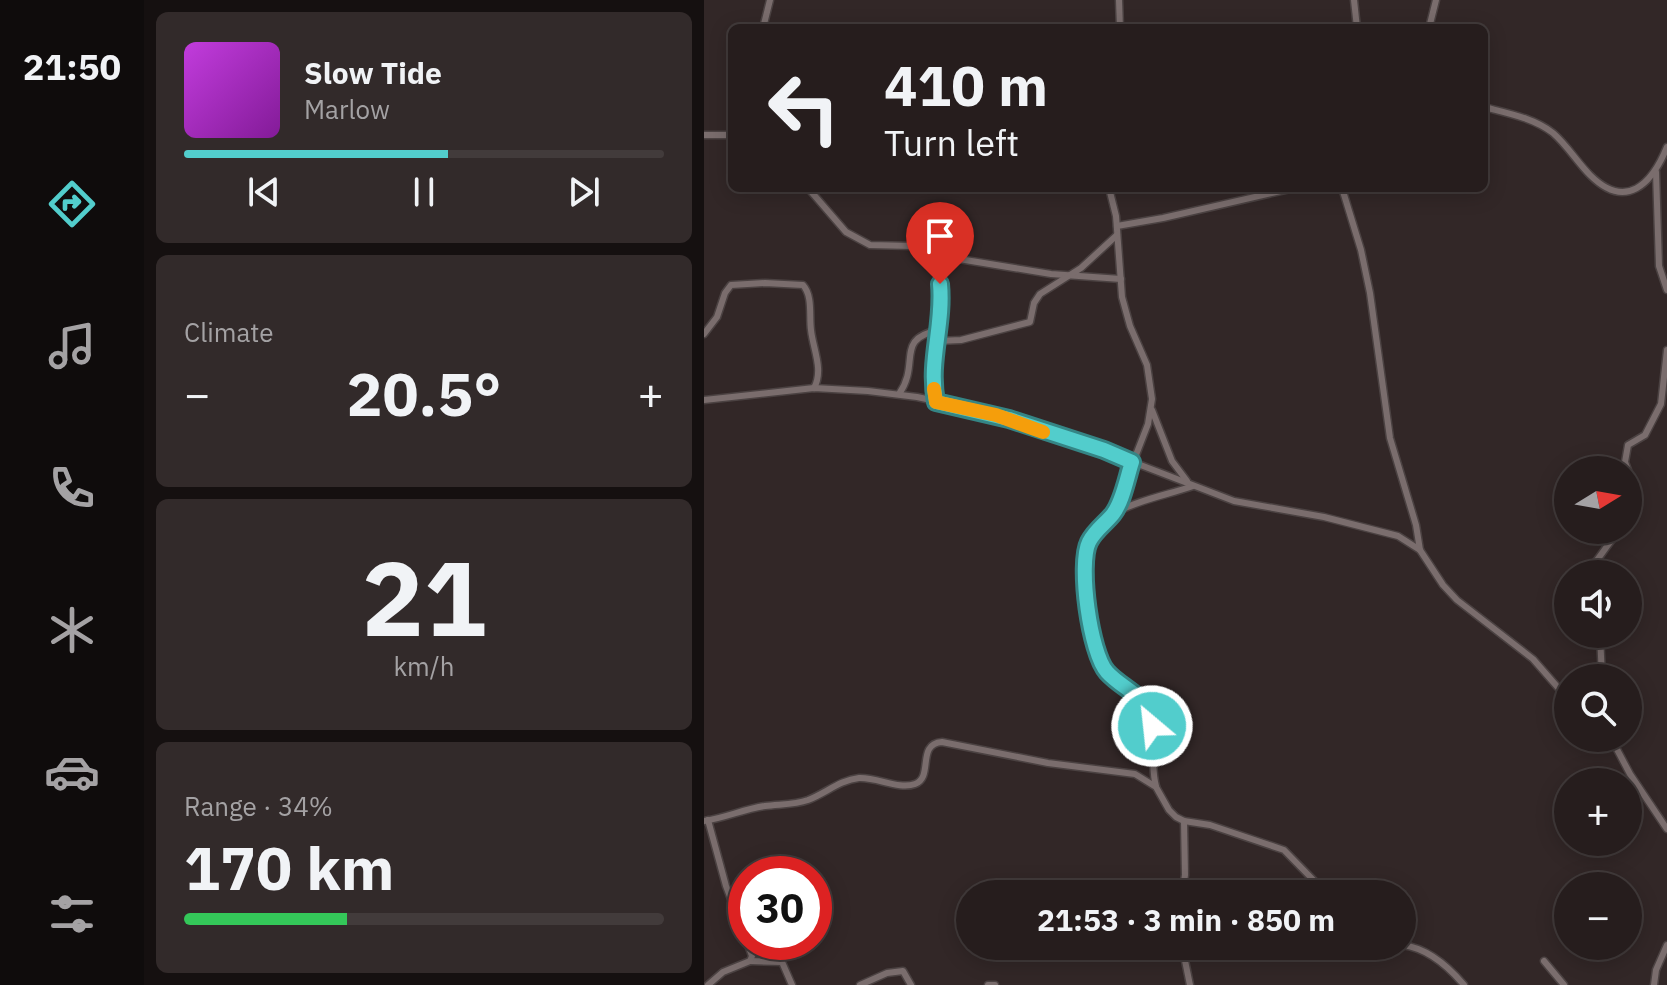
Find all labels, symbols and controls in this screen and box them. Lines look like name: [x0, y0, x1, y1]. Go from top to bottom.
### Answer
text: 21:50: [23, 43, 121, 90]
text: 410 m: [884, 49, 1048, 121]
text: Slow Tide: [304, 53, 442, 92]
icon: left: [752, 56, 856, 160]
text: Marlow: [304, 92, 390, 126]
text: Turn left: [884, 119, 1019, 166]
icon: previous: [242, 170, 286, 214]
icon: pause: [402, 170, 446, 214]
icon: next: [562, 170, 606, 214]
icon: directions: [44, 176, 100, 232]
pin: [906, 202, 974, 284]
icon: arrive: [918, 214, 962, 258]
text: Climate: [184, 315, 274, 349]
icon: music: [44, 318, 100, 374]
text: 20.5°: [347, 354, 501, 433]
text: −: [184, 365, 210, 422]
text: +: [638, 365, 664, 422]
north arrow: [1554, 456, 1642, 544]
map controls: [1554, 456, 1642, 960]
icon: phone: [44, 460, 100, 516]
text: 21: [362, 529, 486, 665]
button: sound: [1554, 560, 1642, 648]
icon: climate: [44, 602, 100, 658]
text: km/h: [393, 649, 455, 683]
button: search: [1554, 664, 1642, 752]
position arrow: [1110, 684, 1194, 768]
icon: car: [44, 744, 100, 800]
button: +: [1554, 768, 1642, 856]
text: Range · 34%: [184, 789, 333, 823]
text: 170 km: [184, 828, 394, 907]
speed limit sign: 30: [728, 856, 832, 960]
button: −: [1554, 872, 1642, 960]
icon: filters: [44, 886, 100, 942]
text: 21:53 · 3 min · 850 m: [1037, 900, 1335, 939]

